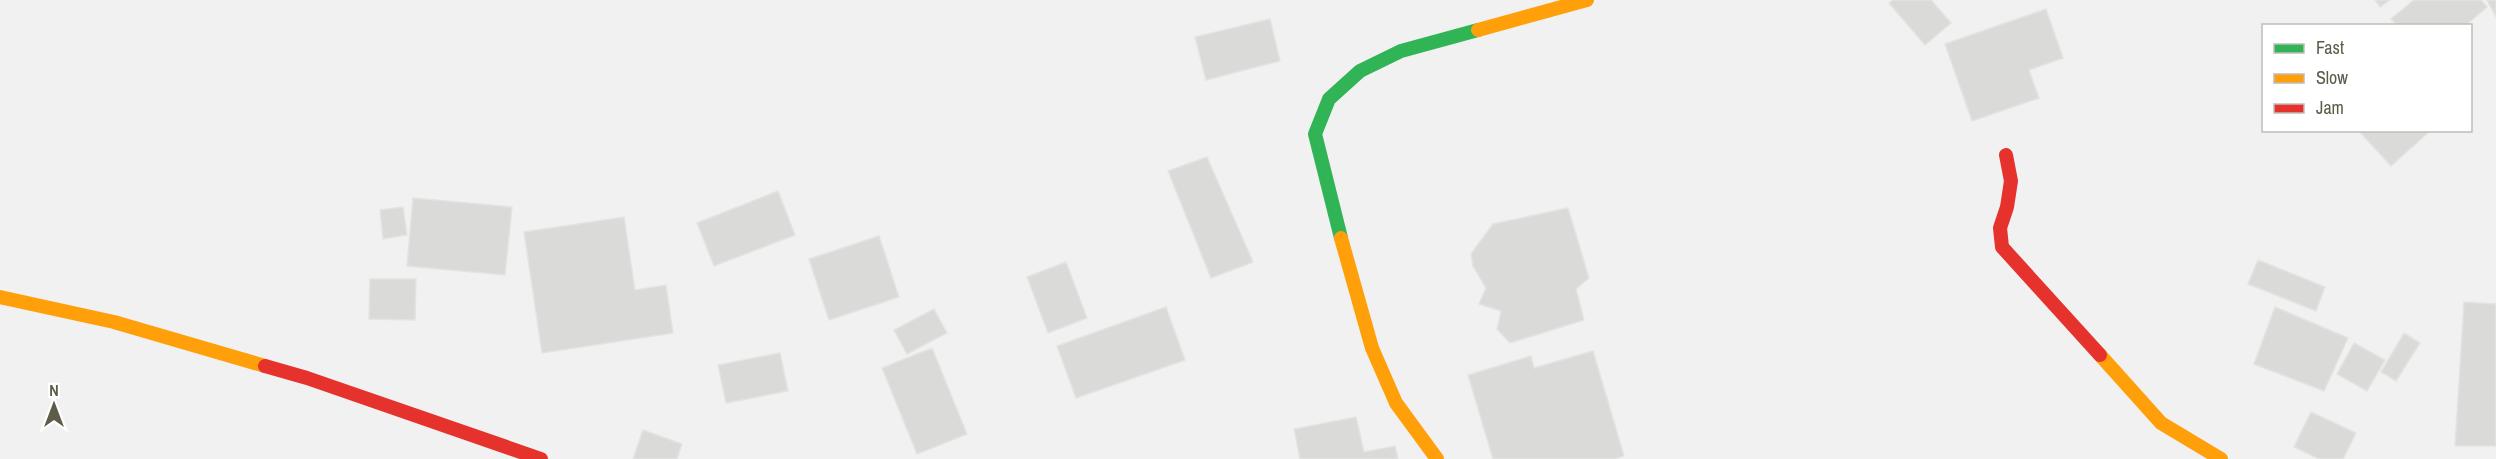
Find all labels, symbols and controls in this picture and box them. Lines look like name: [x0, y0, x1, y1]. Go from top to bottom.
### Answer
legend: [2262, 24, 2472, 132]
text: Fast: [2316, 35, 2344, 60]
text: Slow: [2316, 65, 2348, 90]
text: Jam: [2316, 95, 2344, 120]
north arrow: [24, 375, 84, 435]
text: N: [49, 379, 59, 401]

